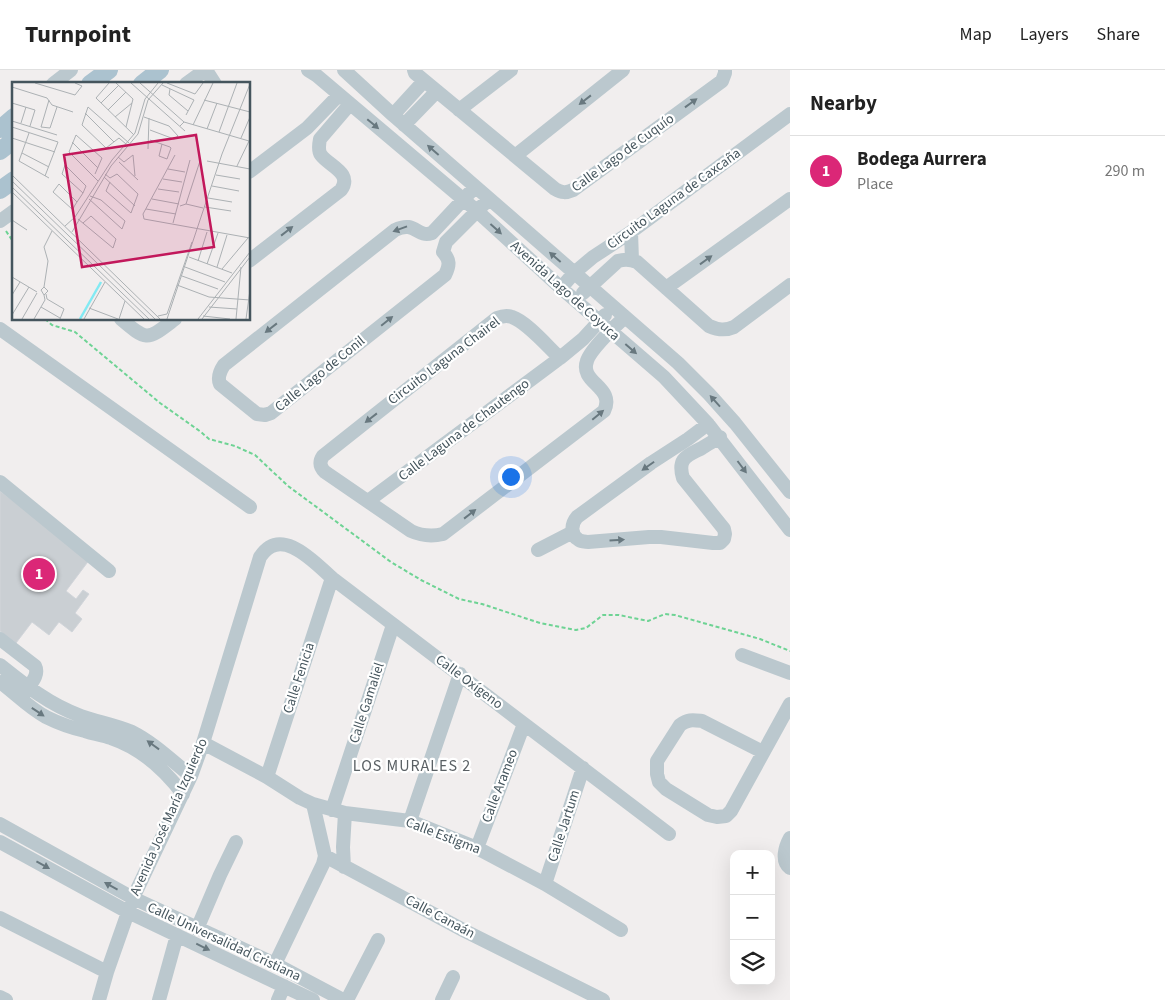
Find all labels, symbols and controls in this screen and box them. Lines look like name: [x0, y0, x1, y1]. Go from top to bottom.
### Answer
text: Turnpoint: [25, 17, 131, 52]
text: Map: [960, 22, 992, 47]
text: Layers: [1020, 22, 1069, 47]
text: Share: [1097, 22, 1140, 47]
inset map: [12, 82, 250, 320]
text: Nearby: [810, 88, 877, 118]
one-way arrow: [579, 95, 592, 106]
one-way arrow: [685, 98, 698, 108]
street label: Calle Lago de Cuquío: [568, 109, 678, 197]
one-way arrow: [366, 118, 379, 129]
one-way arrow: [427, 144, 439, 156]
street label: Circuito Laguna de Caxcaña: [603, 144, 745, 254]
text: Bodega Aurrera: [857, 146, 987, 173]
text: 1: [822, 160, 830, 182]
text: 290 m: [1105, 160, 1145, 182]
text: Place: [857, 173, 893, 195]
one-way arrow: [490, 223, 502, 235]
one-way arrow: [280, 226, 293, 237]
one-way arrow: [392, 226, 407, 234]
street label: Avenida Lago de Coyuca: [506, 236, 624, 346]
one-way arrow: [549, 251, 562, 262]
one-way arrow: [699, 255, 713, 265]
street label: Circuito Laguna Chairel: [384, 312, 505, 410]
one-way arrow: [380, 316, 393, 327]
one-way arrow: [265, 322, 278, 333]
street label: Calle Lago de Conil: [271, 331, 370, 417]
one-way arrow: [624, 343, 637, 354]
street label: Calle Laguna de Chautengo: [394, 374, 534, 486]
one-way arrow: [709, 395, 721, 407]
one-way arrow: [592, 409, 605, 420]
one-way arrow: [364, 413, 377, 424]
one-way arrow: [736, 460, 747, 473]
one-way arrow: [641, 461, 655, 471]
your location: [498, 464, 524, 490]
one-way arrow: [463, 509, 476, 519]
one-way arrow: [609, 535, 625, 543]
pin: 1: [23, 555, 55, 593]
street label: Calle Fenicia: [278, 640, 320, 716]
street label: Calle Oxígeno: [431, 650, 507, 714]
street label: Calle Gamaliel: [345, 660, 390, 746]
one-way arrow: [32, 707, 45, 717]
street label: Avenida José María Izquierdo: [125, 735, 213, 899]
one-way arrow: [146, 740, 160, 750]
street label: Calle Arameo: [477, 746, 523, 826]
district label: LOS MURALES 2: [353, 755, 471, 777]
street label: Calle Jartum: [543, 787, 585, 865]
street label: Calle Estigma: [403, 813, 483, 859]
map controls: [730, 850, 775, 985]
button: +: [730, 850, 775, 895]
one-way arrow: [35, 861, 50, 869]
one-way arrow: [104, 882, 118, 890]
street label: Calle Canaán: [402, 890, 478, 944]
button: −: [730, 895, 775, 940]
street label: Calle Universalidad Cristiana: [144, 898, 304, 986]
button: layers: [730, 940, 775, 985]
one-way arrow: [196, 944, 210, 952]

